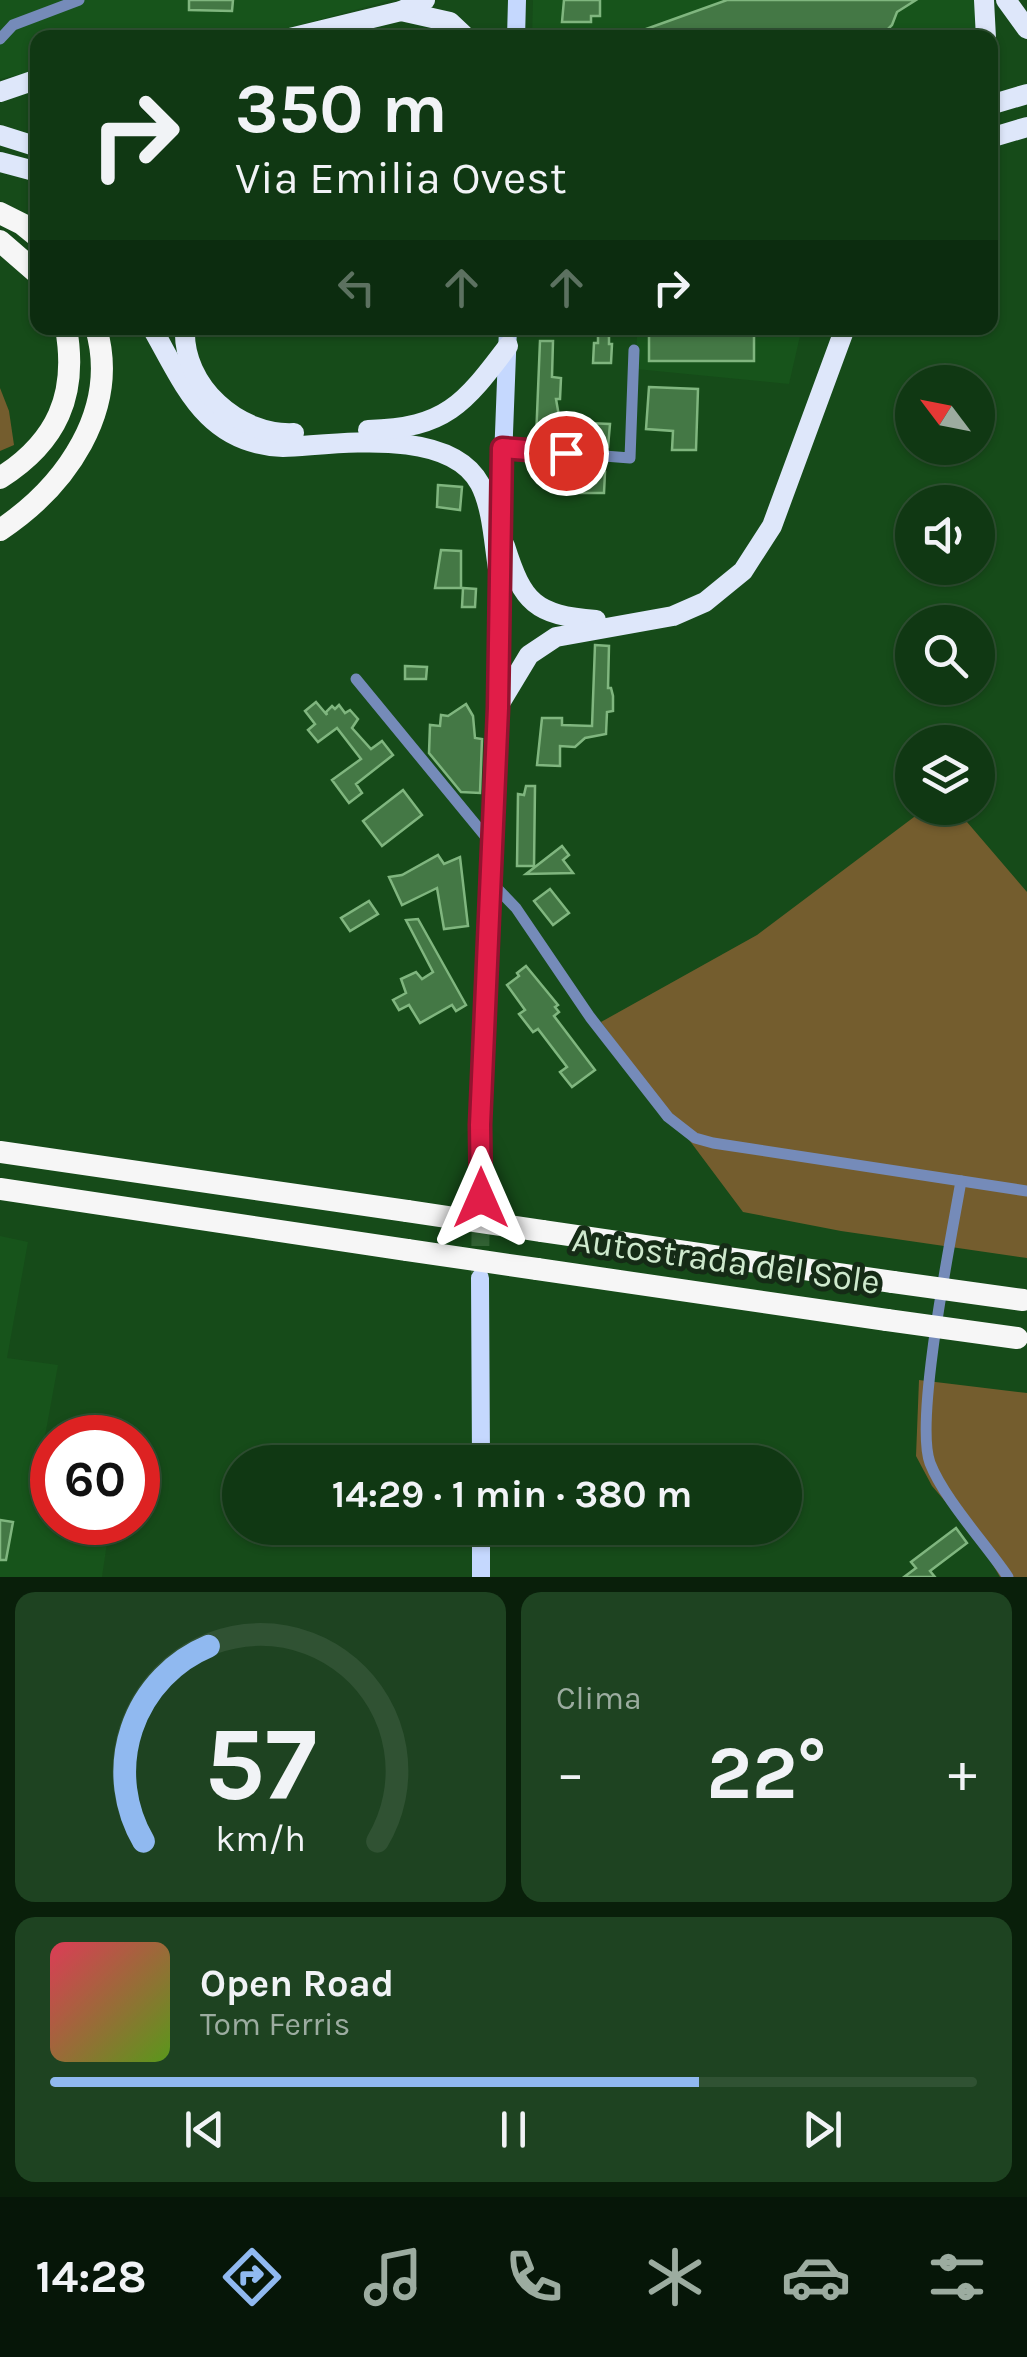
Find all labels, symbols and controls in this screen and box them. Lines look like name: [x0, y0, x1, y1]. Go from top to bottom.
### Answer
text: 350 m: [235, 68, 448, 150]
icon: right: [70, 70, 200, 200]
text: Via Emilia Ovest: [235, 152, 567, 204]
icon: left: [329, 260, 384, 315]
icon: ahead: [434, 260, 489, 315]
icon: ahead: [539, 260, 594, 315]
icon: right: [644, 260, 699, 315]
north arrow: [895, 365, 995, 465]
map controls: [895, 365, 995, 825]
pin: [524, 411, 609, 496]
icon: arrive: [539, 426, 594, 481]
button: sound: [895, 485, 995, 585]
button: search: [895, 605, 995, 705]
button: layers: [895, 725, 995, 825]
position arrow: [429, 1146, 533, 1250]
street label: Autostrada del Sole: [570, 1219, 882, 1303]
speed limit sign: 60: [30, 1415, 160, 1545]
text: 14:29 · 1 min · 380 m: [332, 1472, 692, 1517]
text: Clima: [556, 1680, 642, 1717]
text: 57: [204, 1704, 317, 1825]
text: 22°: [707, 1729, 826, 1817]
text: −: [556, 1741, 585, 1805]
text: +: [948, 1741, 977, 1805]
text: km/h: [215, 1818, 306, 1860]
text: Open Road: [200, 1961, 394, 2006]
text: Tom Ferris: [200, 2006, 350, 2043]
icon: previous: [177, 2102, 232, 2157]
icon: pause: [486, 2102, 541, 2157]
icon: next: [795, 2102, 850, 2157]
icon: directions: [217, 2242, 287, 2312]
icon: music: [358, 2242, 428, 2312]
icon: phone: [499, 2242, 569, 2312]
icon: climate: [640, 2242, 710, 2312]
icon: car: [781, 2242, 851, 2312]
icon: filters: [922, 2242, 992, 2312]
text: 14:28: [35, 2251, 147, 2303]

